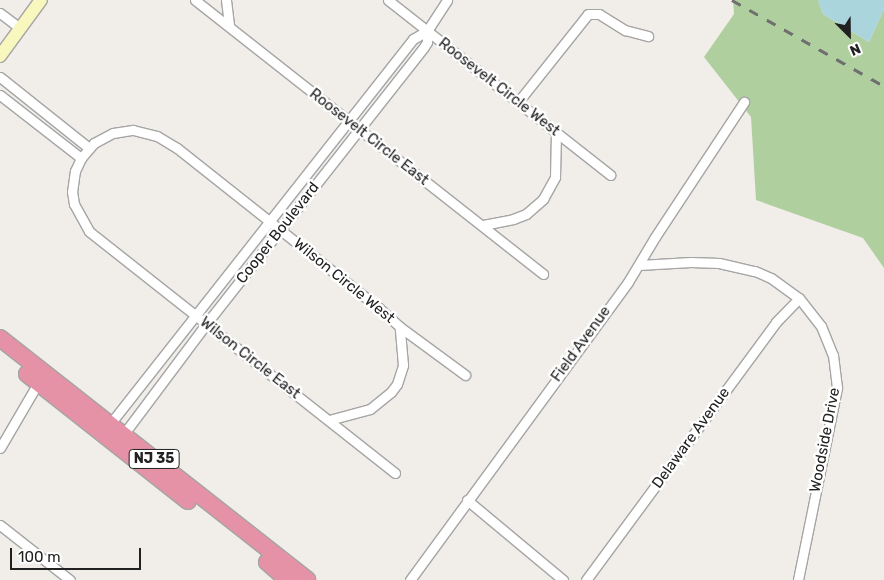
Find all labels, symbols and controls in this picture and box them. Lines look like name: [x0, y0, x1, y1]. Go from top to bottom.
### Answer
north arrow: [824, 10, 874, 60]
street label: Roosevelt Circle West: [435, 34, 563, 140]
text: N: [847, 39, 863, 59]
street label: Roosevelt Circle East: [306, 85, 432, 189]
street label: Cooper Boulevard: [233, 179, 323, 287]
street label: Wilson Circle West: [290, 235, 398, 327]
street label: Field Avenue: [547, 302, 615, 386]
street label: Wilson Circle East: [196, 313, 304, 403]
street label: Delaware Avenue: [648, 384, 734, 492]
street label: Woodside Drive: [806, 386, 844, 494]
road number: NJ 35: [128, 448, 180, 470]
scale bar: [12, 538, 144, 570]
text: 100 m: [18, 548, 60, 566]

